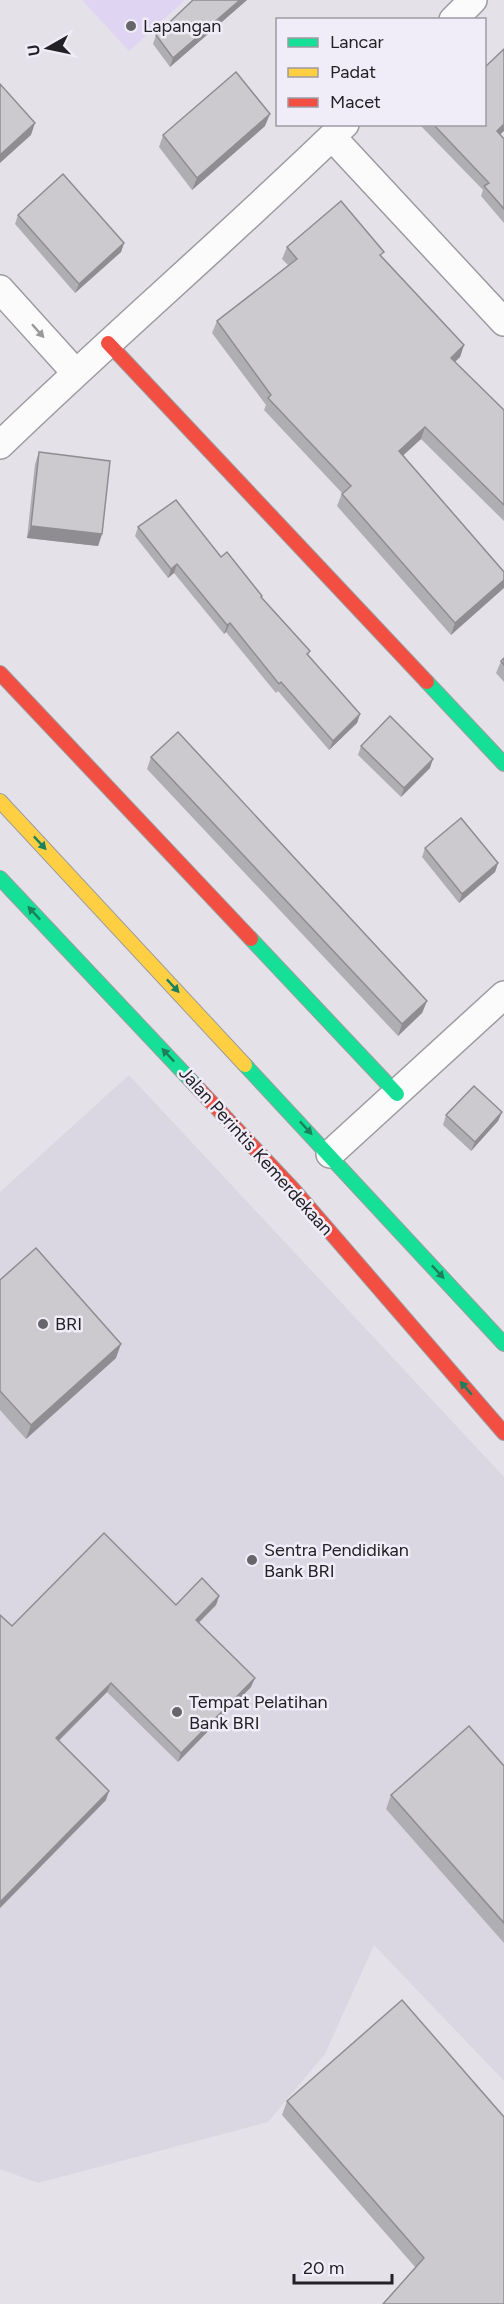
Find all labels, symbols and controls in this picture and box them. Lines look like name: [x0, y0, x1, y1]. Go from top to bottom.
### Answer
place label: Lapangan: [143, 15, 221, 37]
north arrow: [18, 18, 78, 78]
legend: [276, 18, 486, 126]
marker: Lapangan: [124, 19, 138, 33]
text: Lancar: [330, 31, 384, 53]
text: U: [23, 43, 44, 57]
text: Padat: [330, 61, 376, 83]
text: Macet: [330, 91, 381, 113]
one-way arrow: [31, 323, 45, 338]
one-way arrow: [33, 836, 47, 851]
one-way arrow: [27, 906, 41, 921]
one-way arrow: [166, 978, 179, 993]
one-way arrow: [162, 1048, 175, 1063]
street label: Jalan Perintis Kemerdekaan: [174, 1062, 338, 1240]
one-way arrow: [299, 1121, 313, 1136]
one-way arrow: [431, 1264, 444, 1279]
place label: BRI: [55, 1313, 82, 1335]
marker: BRI: [36, 1317, 50, 1331]
one-way arrow: [460, 1381, 473, 1396]
place label: Sentra Pendidikan Bank BRI: [264, 1539, 409, 1582]
marker: Sentra Pendidikan Bank BRI: [245, 1553, 259, 1567]
place label: Tempat Pelatihan Bank BRI: [189, 1691, 328, 1734]
marker: Tempat Pelatihan Bank BRI: [170, 1705, 184, 1719]
scale bar: [294, 2247, 392, 2285]
text: 20 m: [303, 2257, 344, 2279]

